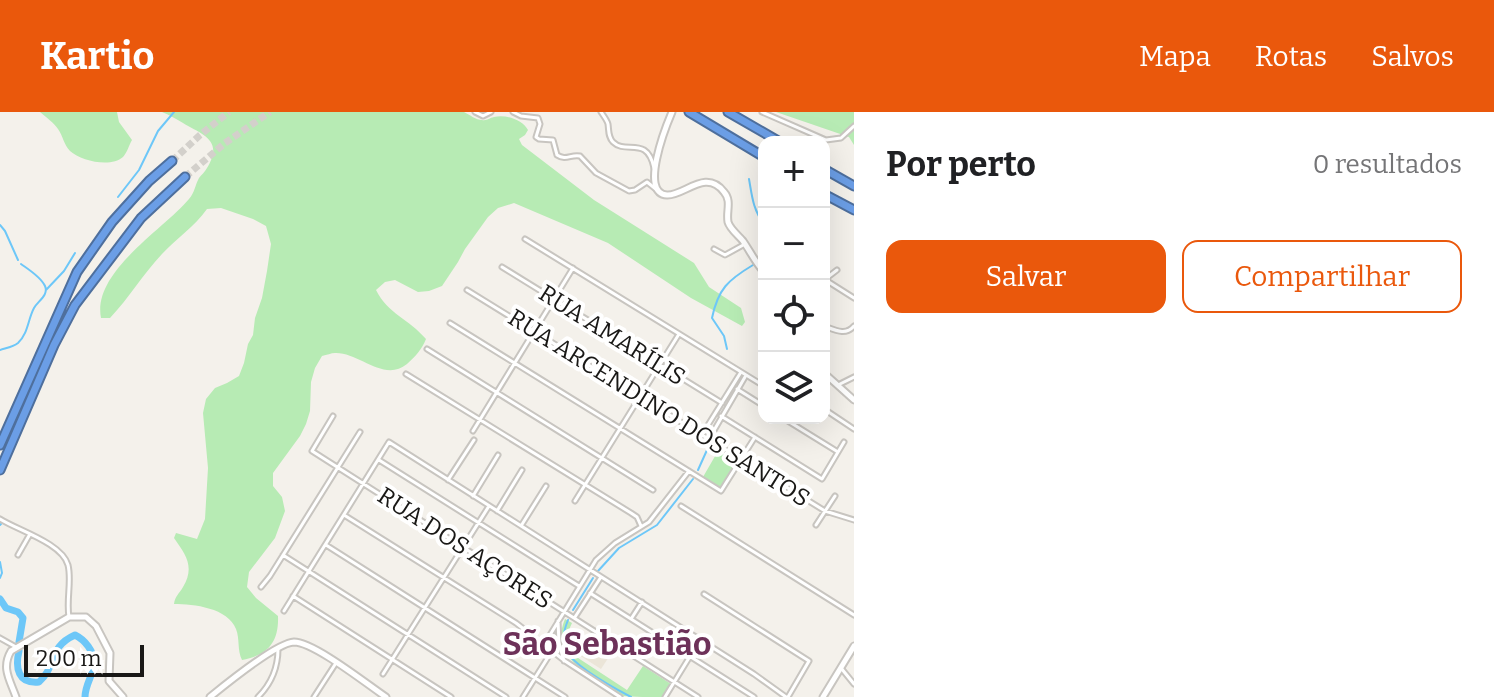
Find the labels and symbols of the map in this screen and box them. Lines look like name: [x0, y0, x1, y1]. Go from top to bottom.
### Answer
street label: RUA AMARÍLIS: [534, 278, 691, 391]
street label: RUA ARCENDINO DOS SANTOS: [503, 303, 815, 513]
street label: RUA DOS AÇORES: [373, 481, 557, 615]
district label: São Sebastião: [502, 625, 712, 663]
scale bar: [24, 641, 144, 677]

